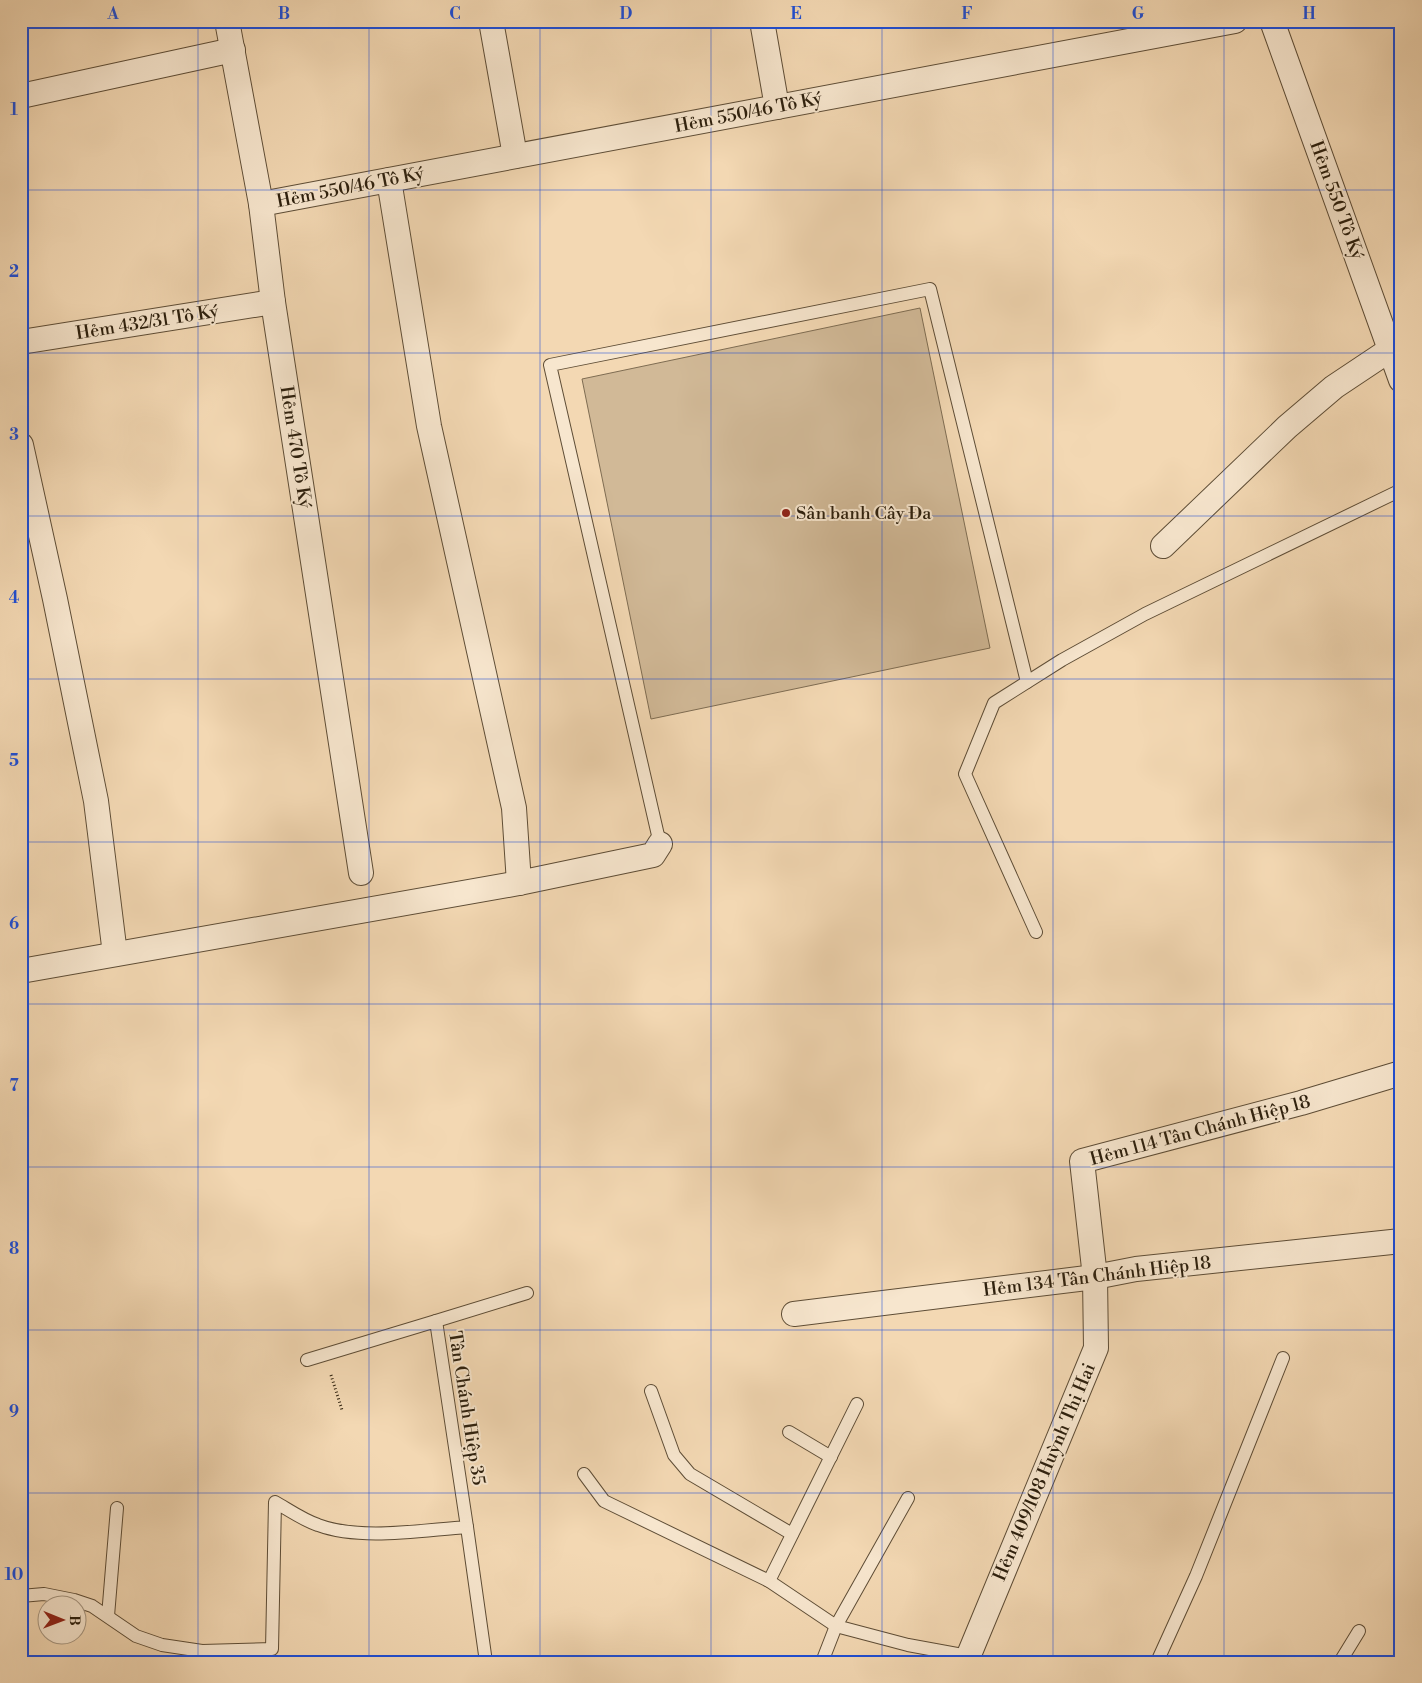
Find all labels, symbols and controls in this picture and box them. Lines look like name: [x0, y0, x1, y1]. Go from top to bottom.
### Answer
text: A: [106, 4, 119, 24]
text: B: [278, 4, 290, 24]
text: C: [449, 4, 461, 24]
text: D: [620, 4, 633, 24]
text: E: [790, 4, 802, 24]
text: F: [961, 4, 973, 24]
text: G: [1132, 4, 1145, 24]
text: H: [1302, 4, 1316, 24]
street label: Hẻm 550/46 Tô Ký: [673, 87, 824, 138]
text: 1: [10, 100, 18, 120]
street label: Hẻm 550 Tô Ký: [1304, 138, 1369, 263]
street label: Hẻm 550/46 Tô Ký: [275, 162, 426, 213]
text: 2: [9, 262, 19, 282]
street label: Hẻm 432/31 Tô Ký: [74, 300, 220, 345]
street label: Hẻm 470 Tô Ký: [275, 384, 317, 510]
text: 3: [9, 425, 19, 445]
place label: Sân banh Cây Đa: [796, 502, 932, 525]
marker: Sân banh Cây Đa: [780, 507, 792, 519]
text: 4: [9, 588, 20, 608]
text: 5: [9, 751, 19, 771]
text: 6: [9, 914, 19, 934]
text: 7: [9, 1076, 19, 1096]
street label: Hẻm 114 Tân Chánh Hiệp 18: [1087, 1090, 1313, 1171]
text: 8: [9, 1239, 19, 1259]
street label: Hẻm 134 Tân Chánh Hiệp 18: [982, 1251, 1213, 1302]
street label: Tân Chánh Hiệp 35: [443, 1329, 490, 1487]
street label: Hẻm 409/108 Huỳnh Thị Hai: [988, 1360, 1101, 1585]
text: 9: [9, 1402, 19, 1422]
text: 10: [5, 1565, 23, 1585]
north arrow: [38, 1596, 88, 1646]
text: B: [65, 1615, 83, 1626]

